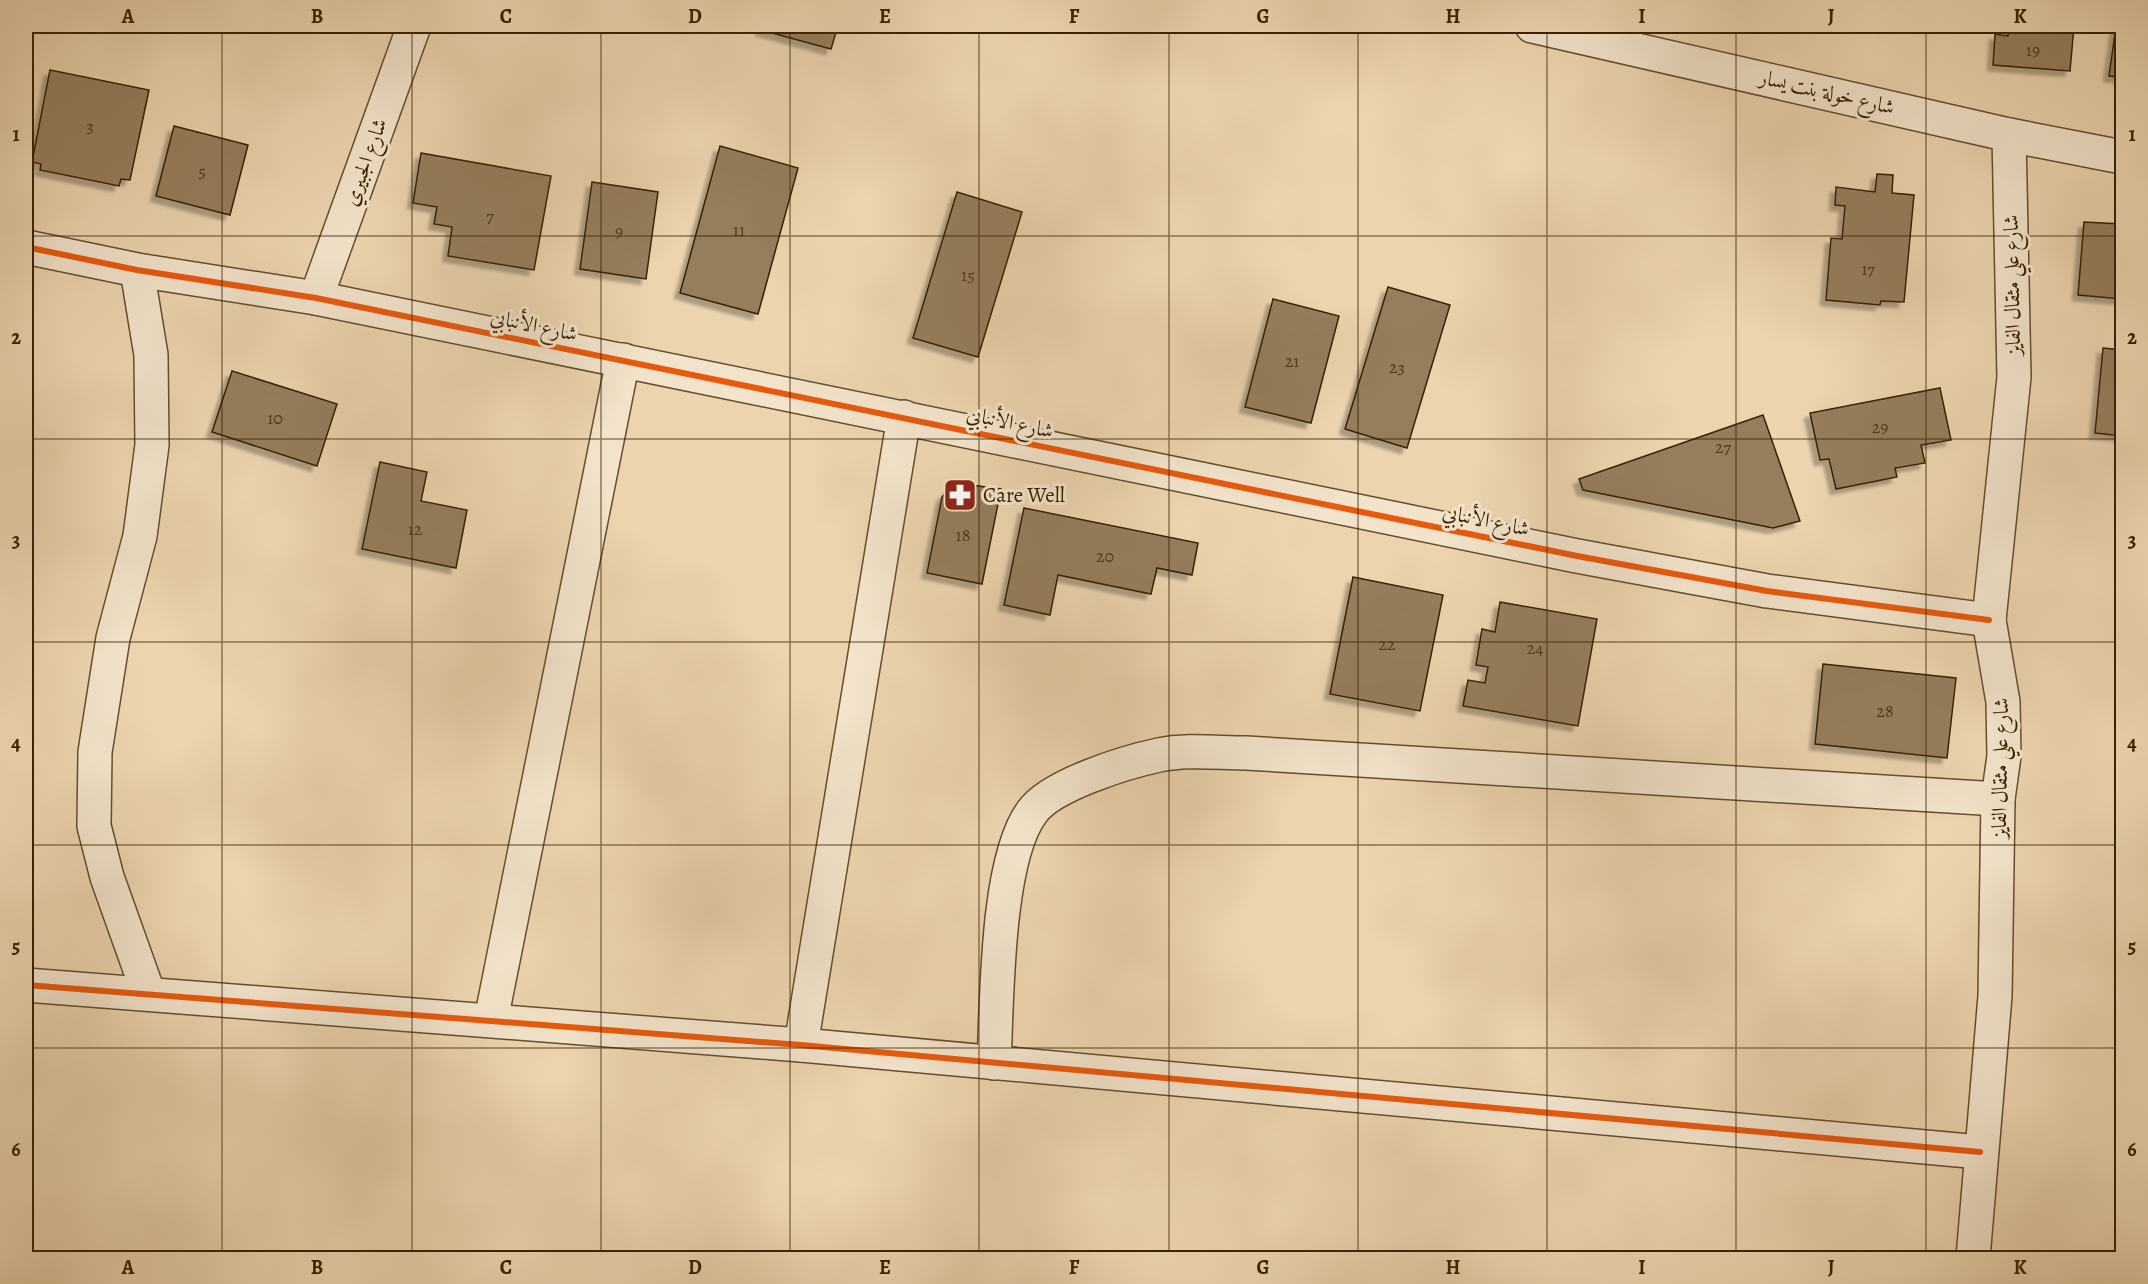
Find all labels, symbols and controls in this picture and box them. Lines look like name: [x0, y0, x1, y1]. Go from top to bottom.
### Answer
text: A: [121, 3, 135, 30]
text: B: [311, 3, 323, 30]
text: C: [500, 3, 512, 30]
text: D: [688, 3, 702, 30]
text: E: [879, 3, 891, 30]
text: F: [1069, 3, 1080, 30]
text: G: [1256, 3, 1270, 30]
text: H: [1446, 3, 1461, 30]
text: I: [1638, 3, 1646, 30]
text: J: [1828, 3, 1835, 30]
text: K: [2013, 3, 2027, 30]
house number: 19: [2026, 38, 2040, 62]
street label: شارع خولة بنت يسار: [1754, 62, 1897, 125]
house number: 3: [86, 114, 94, 138]
street label: شارع الجبيري: [336, 114, 397, 211]
text: 1: [12, 121, 20, 148]
text: 1: [2128, 121, 2136, 148]
house number: 5: [198, 159, 206, 183]
house number: 7: [486, 204, 494, 228]
street label: شارع علي مثقال الفايز: [1997, 214, 2033, 358]
house number: 11: [733, 218, 745, 242]
house number: 9: [615, 219, 623, 243]
house number: 17: [1861, 257, 1875, 281]
house number: 15: [961, 263, 975, 287]
street label: شارع الأنبابي: [487, 301, 580, 352]
text: 2: [11, 324, 21, 351]
text: 2: [2127, 324, 2137, 351]
house number: 21: [1285, 349, 1299, 373]
house number: 23: [1389, 355, 1405, 379]
street label: شارع الأنبابي: [963, 398, 1056, 449]
house number: 10: [267, 406, 283, 430]
house number: 29: [1872, 415, 1888, 439]
house number: 27: [1715, 435, 1731, 459]
pharmacy icon: Care Well: [942, 477, 978, 513]
place label: Care Well: [983, 481, 1065, 509]
street label: شارع الأنبابي: [1439, 496, 1532, 547]
house number: 12: [408, 517, 423, 541]
house number: 18: [956, 523, 970, 547]
text: 3: [12, 527, 20, 554]
text: 3: [2128, 527, 2136, 554]
house number: 20: [1096, 544, 1114, 568]
house number: 22: [1378, 632, 1396, 656]
house number: 24: [1527, 636, 1543, 660]
street label: شارع علي مثقال الفايز: [1985, 697, 2021, 841]
house number: 28: [1876, 699, 1894, 723]
text: 4: [11, 730, 21, 757]
text: 4: [2127, 730, 2137, 757]
text: 5: [12, 933, 20, 960]
text: 5: [2128, 933, 2136, 960]
text: 6: [11, 1136, 21, 1163]
text: 6: [2127, 1136, 2137, 1163]
text: A: [121, 1254, 135, 1281]
text: B: [311, 1254, 323, 1281]
text: C: [500, 1254, 512, 1281]
text: D: [688, 1254, 702, 1281]
text: E: [879, 1254, 891, 1281]
text: F: [1069, 1254, 1080, 1281]
text: G: [1256, 1254, 1270, 1281]
text: H: [1446, 1254, 1461, 1281]
text: I: [1638, 1254, 1646, 1281]
text: J: [1828, 1254, 1835, 1281]
text: K: [2013, 1254, 2027, 1281]

